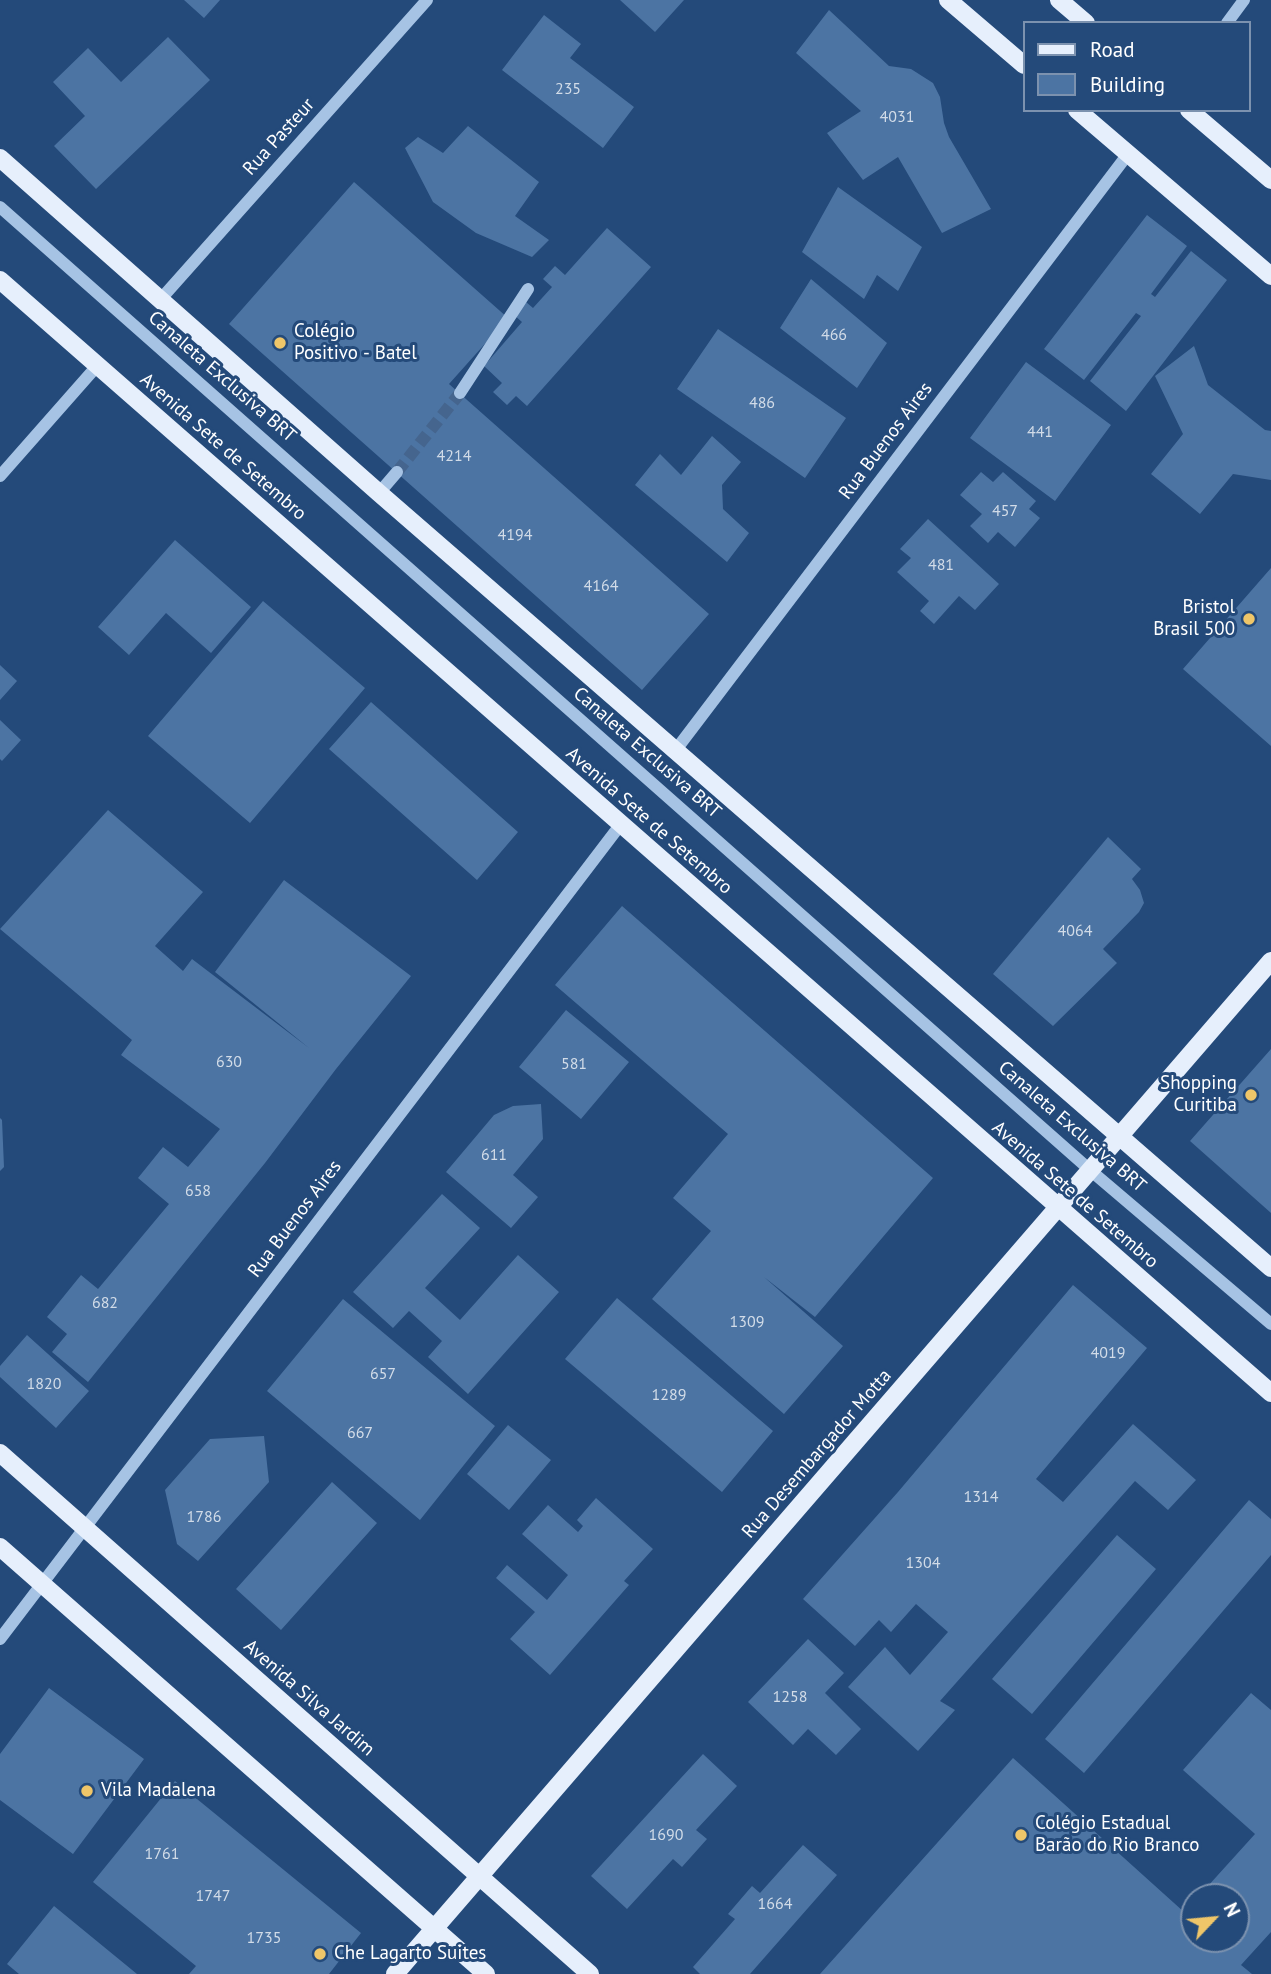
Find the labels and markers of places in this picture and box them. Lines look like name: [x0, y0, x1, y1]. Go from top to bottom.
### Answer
place label: Colégio Positivo - Batel: [294, 321, 417, 365]
marker: Colégio Positivo - Batel: [272, 335, 288, 351]
place label: Bristol Brasil 500: [1153, 597, 1235, 641]
marker: Bristol Brasil 500: [1241, 611, 1257, 627]
place label: Shopping Curitiba: [1160, 1073, 1237, 1117]
marker: Shopping Curitiba: [1243, 1087, 1259, 1103]
place label: Vila Madalena: [101, 1780, 216, 1802]
marker: Vila Madalena: [79, 1783, 95, 1799]
place label: Colégio Estadual Barão do Rio Branco: [1035, 1813, 1199, 1857]
marker: Colégio Estadual Barão do Rio Branco: [1013, 1827, 1029, 1843]
place label: Che Lagarto Suites: [334, 1943, 486, 1965]
marker: Che Lagarto Suites: [312, 1946, 328, 1962]

